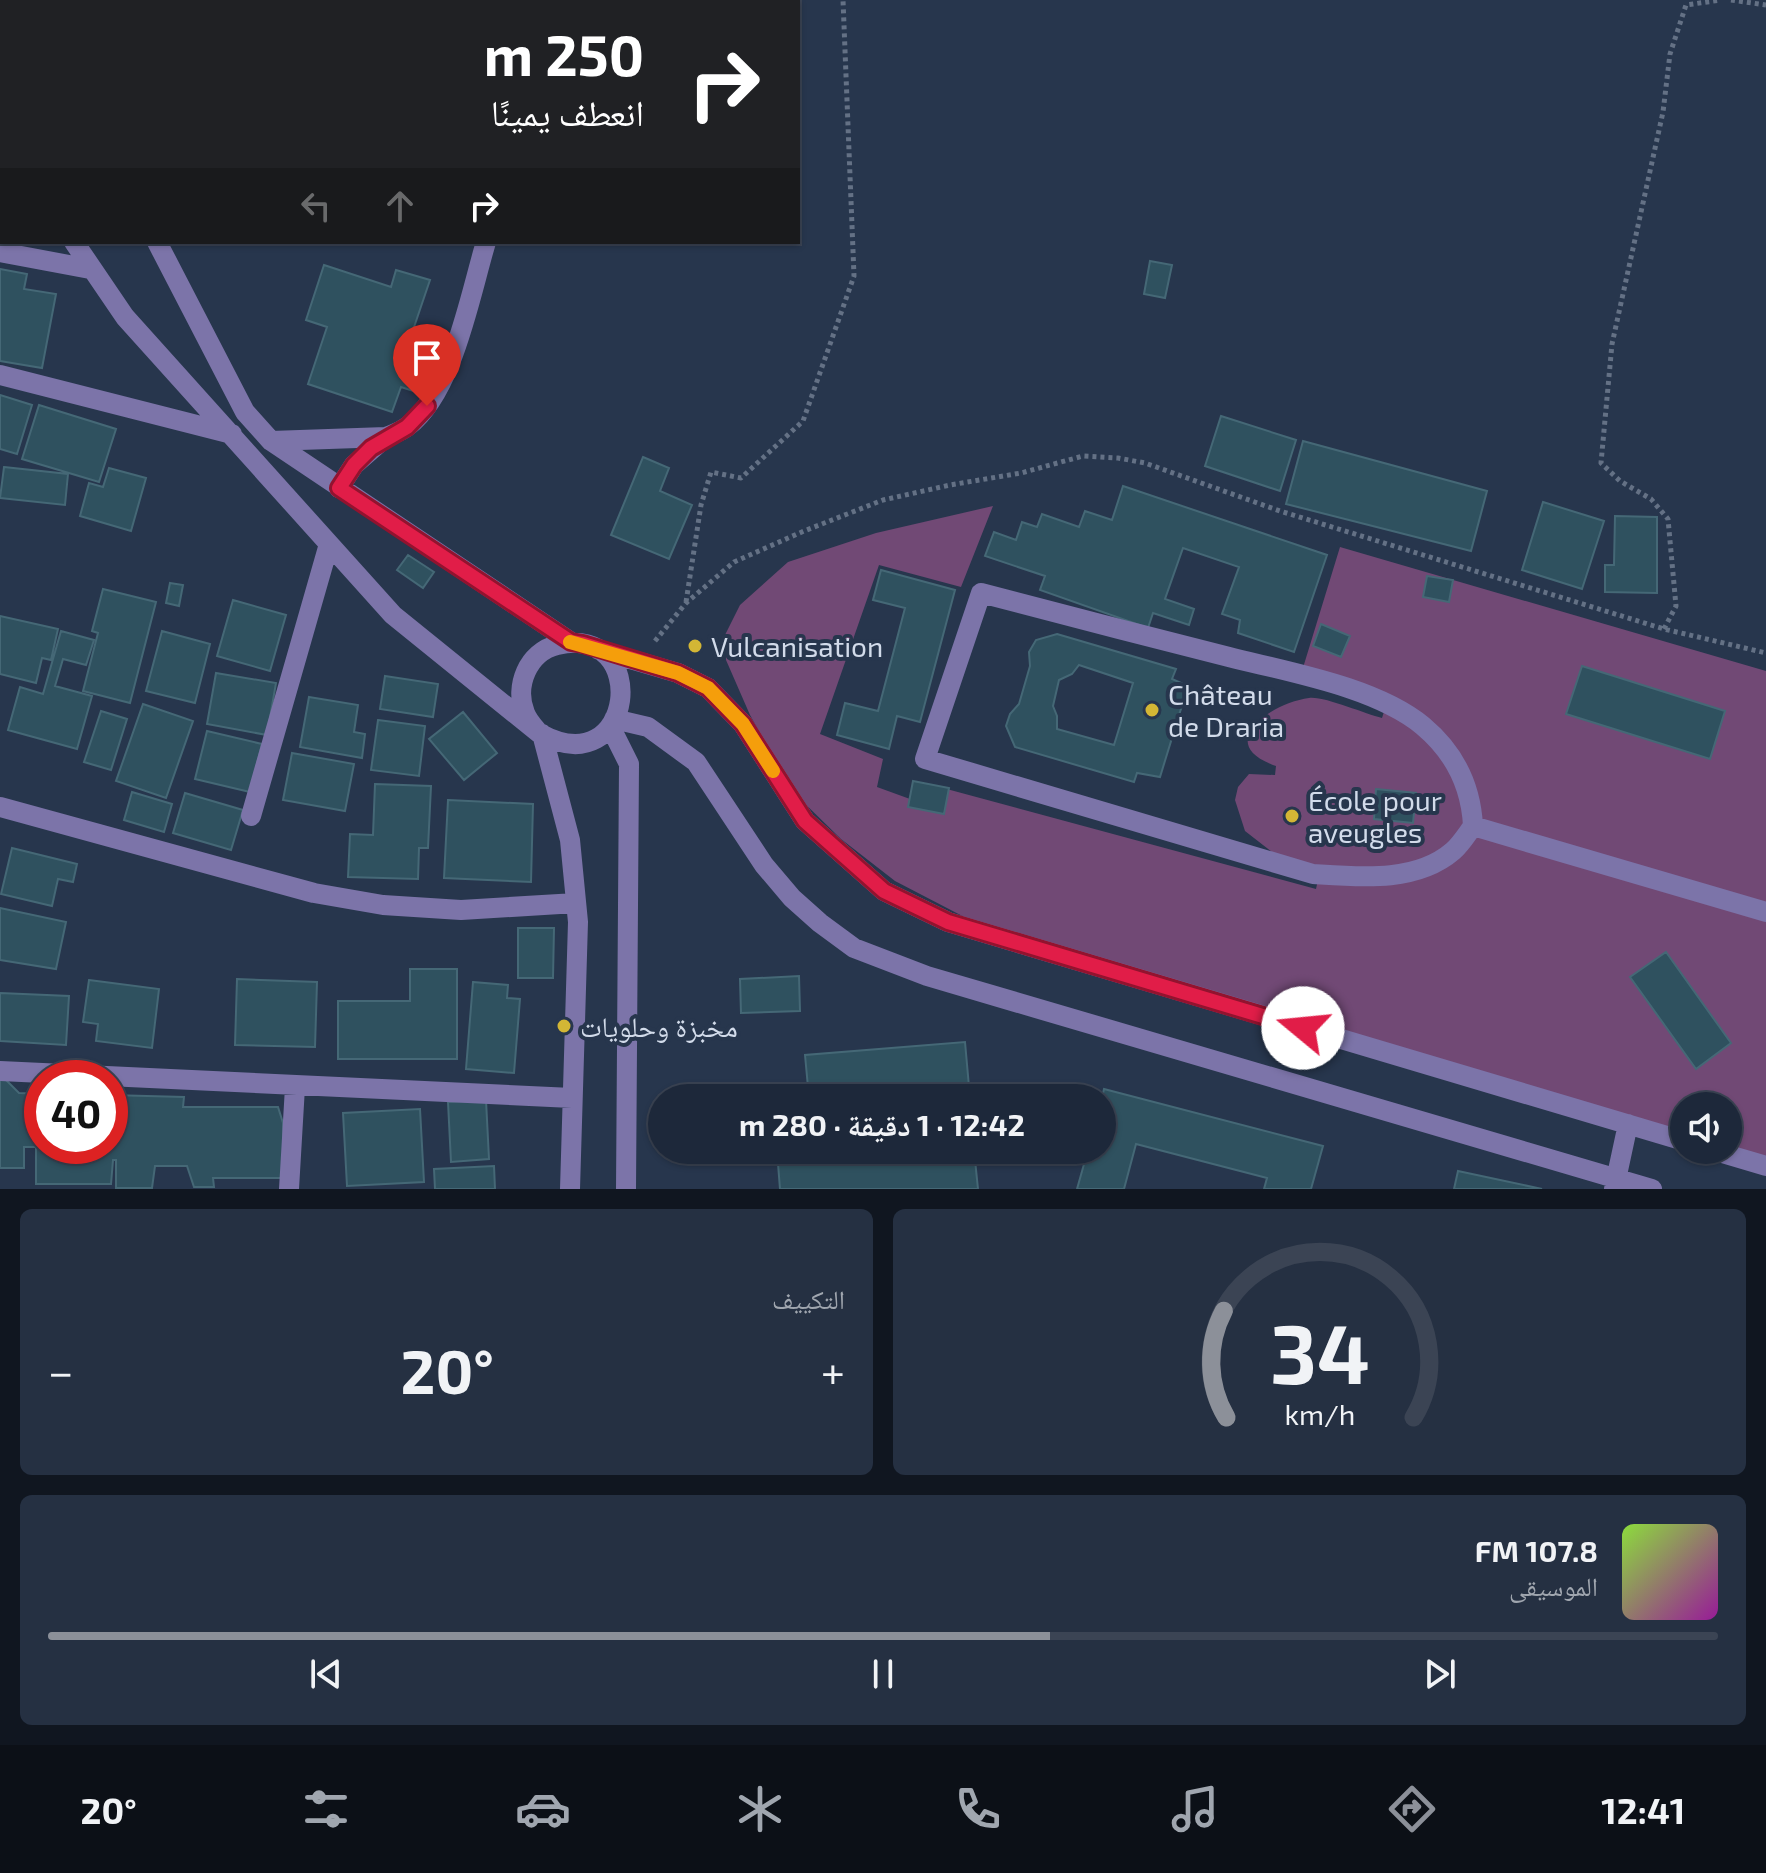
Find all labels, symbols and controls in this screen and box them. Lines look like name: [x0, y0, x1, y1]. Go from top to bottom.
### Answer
text: 250 m: [484, 20, 644, 87]
icon: right: [672, 32, 776, 136]
text: انعطف يمينًا: [491, 90, 644, 133]
icon: left: [294, 184, 338, 228]
icon: ahead: [378, 184, 422, 228]
icon: right: [462, 184, 506, 228]
pin: [393, 324, 461, 406]
icon: arrive: [405, 336, 449, 380]
place label: Vulcanisation: [711, 629, 883, 663]
marker: Vulcanisation: [686, 637, 704, 655]
place label: Château de Draria: [1168, 677, 1284, 743]
marker: Château de Draria: [1143, 701, 1161, 719]
place label: École pour aveugles: [1308, 783, 1442, 849]
marker: École pour aveugles: [1283, 807, 1301, 825]
position arrow: [1261, 986, 1345, 1070]
place label: مخبزة وحلويات: [580, 1009, 738, 1043]
marker: مخبزة وحلويات: [555, 1017, 573, 1035]
speed limit sign: 40: [24, 1060, 128, 1164]
map controls: [1670, 1092, 1742, 1164]
button: sound: [1670, 1092, 1742, 1164]
text: 12:42 · 1 دقيقة · 280 m: [739, 1106, 1025, 1142]
text: التكييف: [772, 1283, 845, 1314]
text: 34: [1269, 1301, 1370, 1401]
text: 20°: [401, 1334, 494, 1406]
text: −: [48, 1344, 74, 1397]
text: +: [821, 1344, 845, 1397]
text: km/h: [1284, 1396, 1355, 1431]
text: 107.8 FM: [1475, 1532, 1598, 1568]
text: الموسيقى: [1509, 1570, 1598, 1601]
icon: previous: [304, 1652, 348, 1696]
icon: pause: [861, 1652, 905, 1696]
icon: next: [1418, 1652, 1462, 1696]
icon: filters: [298, 1781, 354, 1837]
icon: car: [515, 1781, 571, 1837]
icon: climate: [732, 1781, 788, 1837]
icon: phone: [950, 1781, 1006, 1837]
icon: music: [1167, 1781, 1223, 1837]
icon: directions: [1384, 1781, 1440, 1837]
text: 20°: [81, 1788, 137, 1831]
text: 12:41: [1601, 1788, 1685, 1831]

